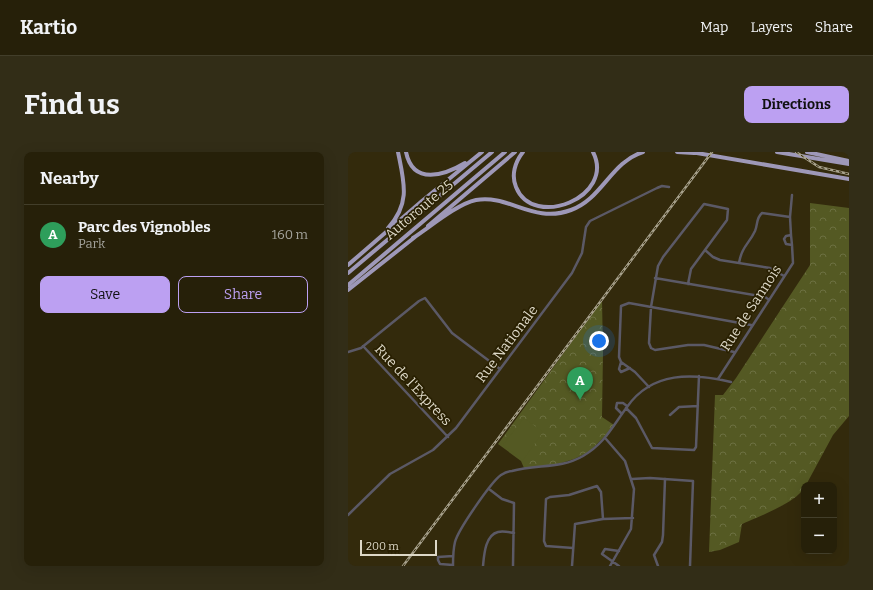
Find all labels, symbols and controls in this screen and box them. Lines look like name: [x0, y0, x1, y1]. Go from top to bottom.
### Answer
text: Kartio: [20, 16, 77, 39]
text: Map: [700, 19, 728, 36]
text: Layers: [750, 19, 793, 36]
text: Share: [815, 19, 853, 36]
button: Directions: [744, 86, 849, 123]
text: Find us: [24, 88, 120, 121]
text: Nearby: [40, 168, 99, 189]
street label: Autoroute 25: [381, 176, 457, 244]
text: Parc des Vignobles: [78, 218, 211, 236]
text: A: [48, 227, 58, 242]
text: 160 m: [272, 227, 308, 242]
text: Park: [78, 236, 105, 251]
street label: Rue de Sannois: [717, 262, 785, 354]
button: Save: [40, 276, 170, 313]
button: Share: [178, 276, 308, 313]
street label: Rue Nationale: [472, 302, 542, 386]
your location: [589, 331, 609, 351]
street label: Rue de l'Express: [371, 341, 455, 429]
pin: A: [567, 367, 593, 400]
map controls: [801, 482, 837, 554]
button: +: [801, 482, 837, 518]
button: −: [801, 518, 837, 554]
scale bar: [360, 538, 437, 557]
text: 200 m: [366, 540, 399, 553]

